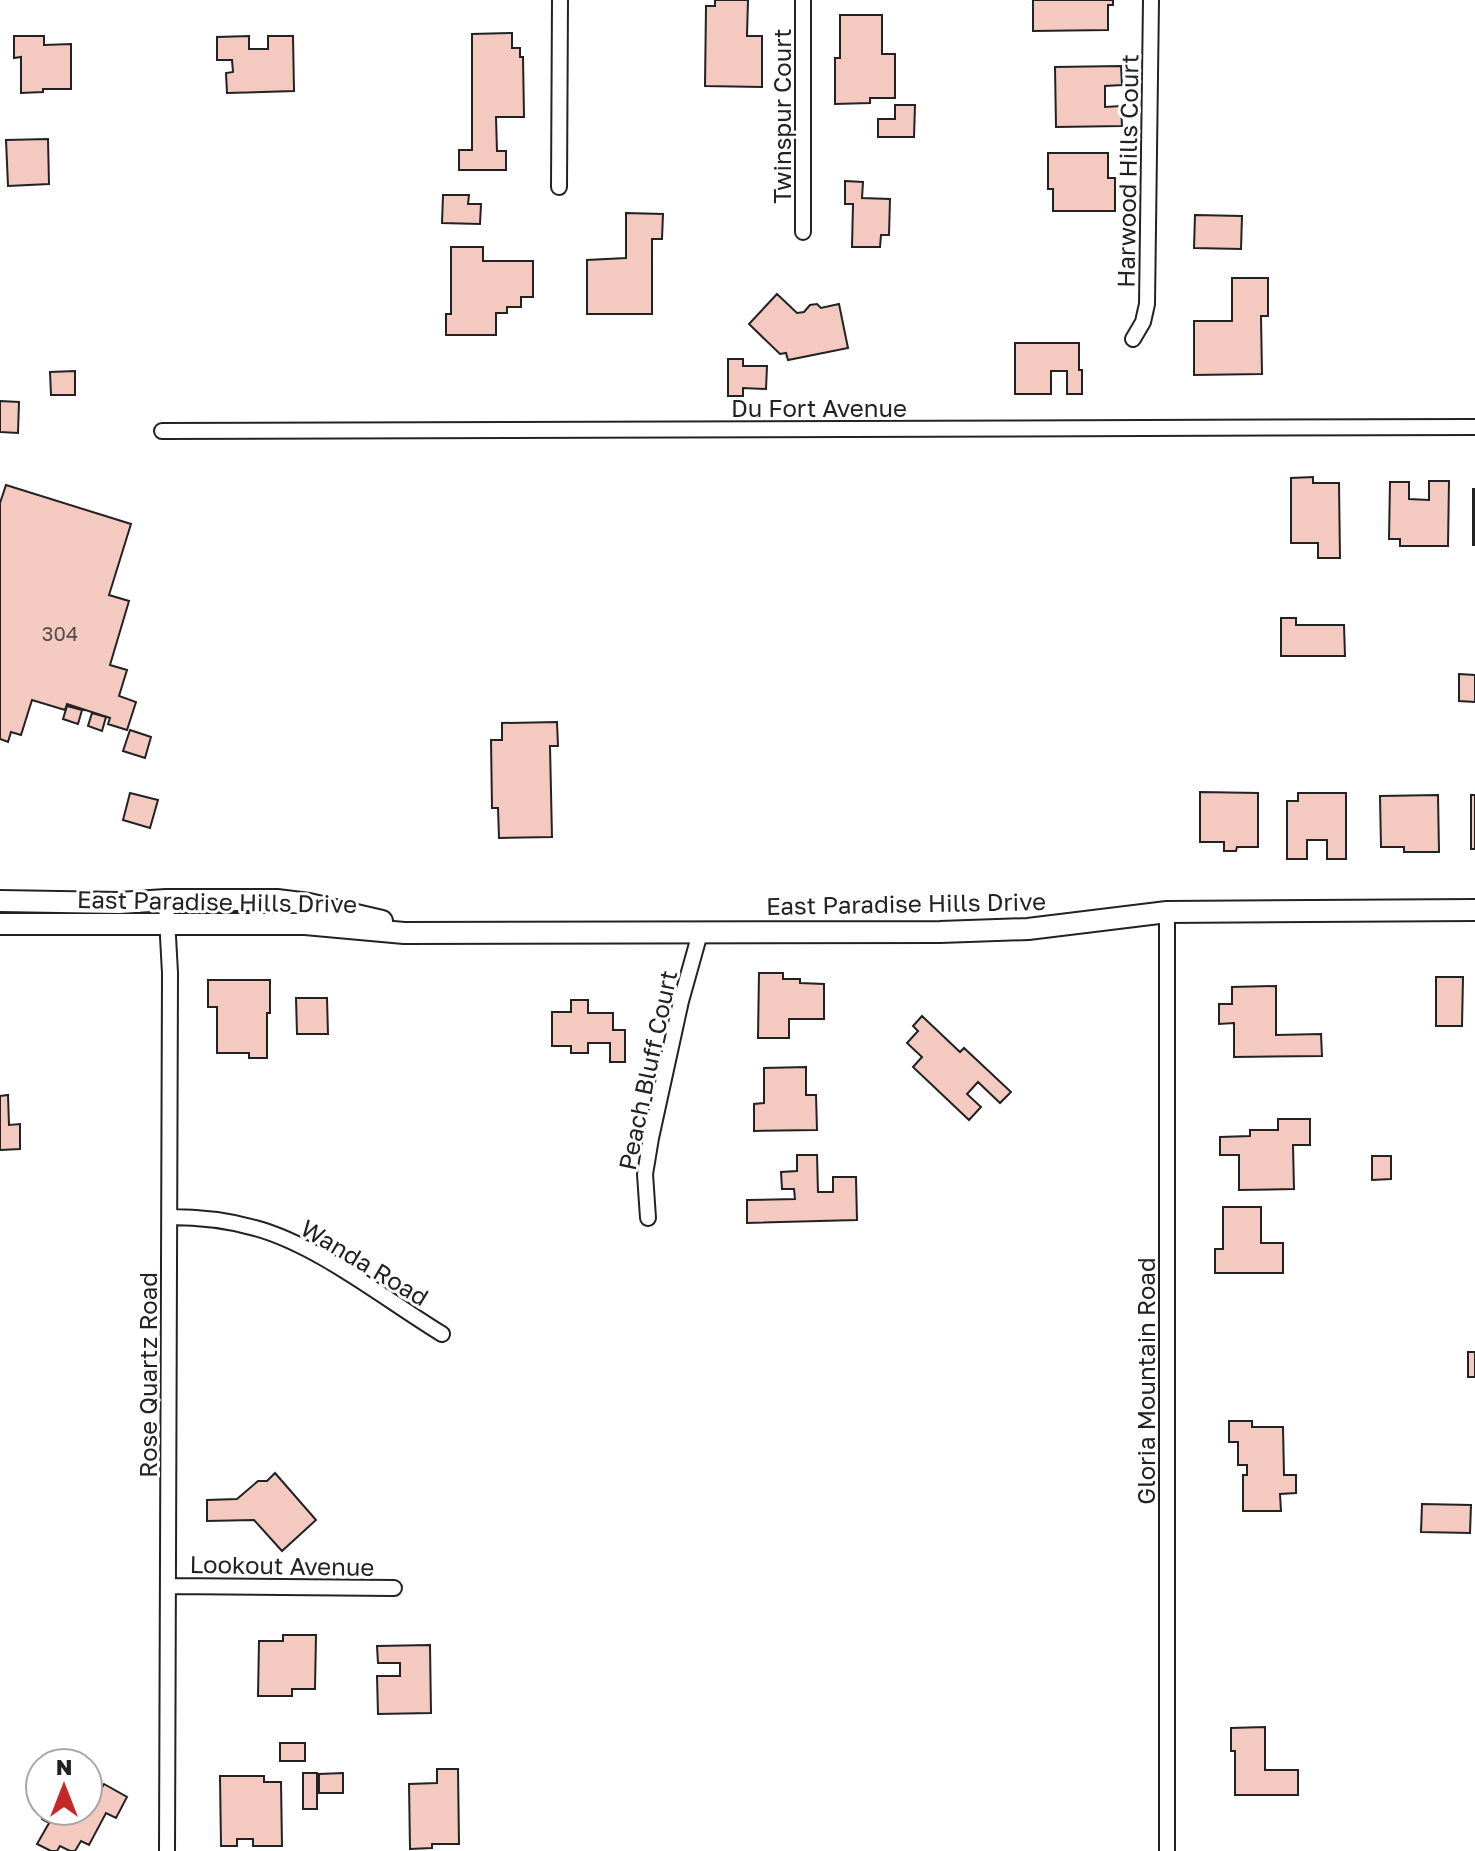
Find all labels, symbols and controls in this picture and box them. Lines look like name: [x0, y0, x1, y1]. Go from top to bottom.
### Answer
street label: Twinspur Court: [767, 28, 796, 204]
street label: Harwood Hills Court: [1110, 54, 1144, 288]
street label: Du Fort Avenue: [731, 393, 907, 422]
house number: 304: [42, 621, 78, 645]
street label: East Paradise Hills Drive: [77, 884, 357, 918]
street label: East Paradise Hills Drive: [766, 886, 1046, 920]
street label: Peach Bluff Court: [612, 967, 682, 1173]
street label: Wanda Road: [296, 1213, 434, 1311]
street label: Gloria Mountain Road: [1131, 1257, 1160, 1505]
street label: Rose Quartz Road: [133, 1272, 162, 1478]
street label: Lookout Avenue: [189, 1549, 375, 1581]
north arrow: [24, 1747, 104, 1827]
text: N: [56, 1753, 72, 1780]

